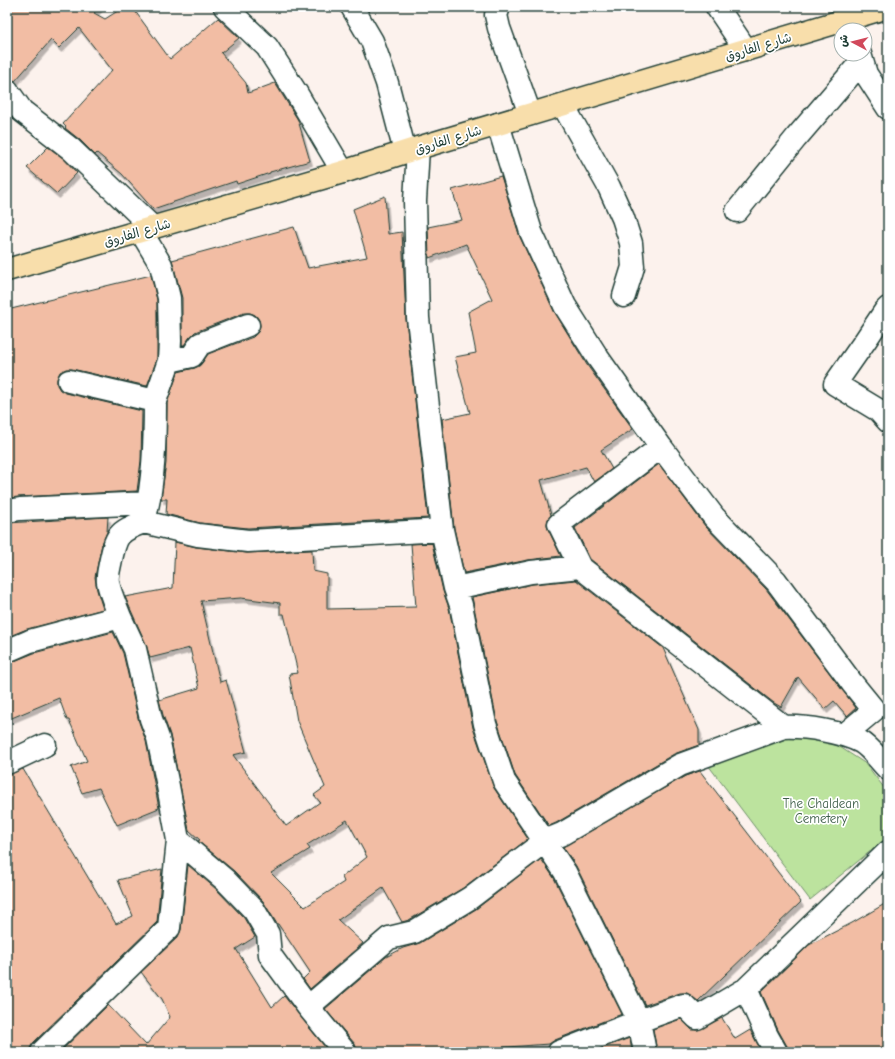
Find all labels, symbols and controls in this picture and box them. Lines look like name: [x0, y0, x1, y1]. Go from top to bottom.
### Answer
north arrow: [833, 22, 873, 62]
street label: شارع الفاروق: [723, 29, 794, 66]
text: ش: [836, 34, 851, 48]
street label: شارع الفاروق: [413, 122, 484, 159]
street label: شارع الفاروق: [102, 216, 173, 251]
park label: The Chaldean Cemetery: [783, 796, 859, 826]

